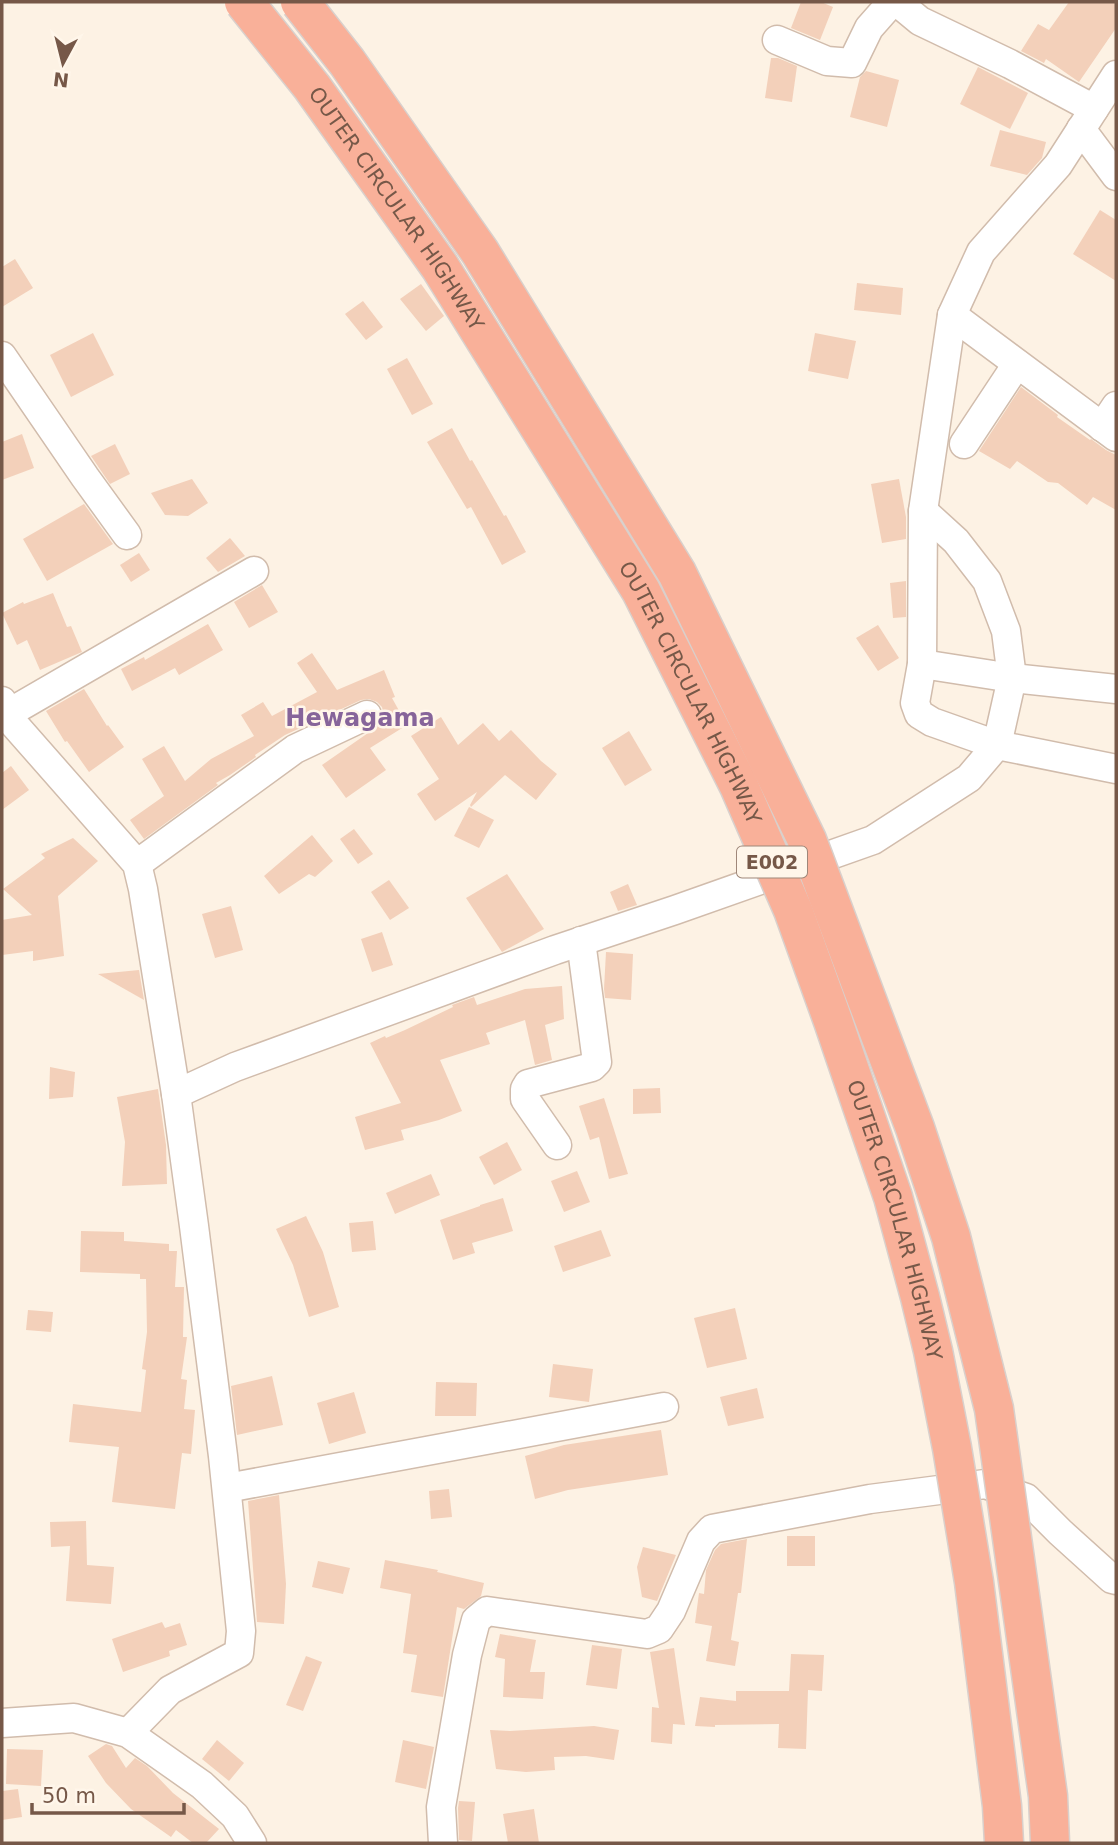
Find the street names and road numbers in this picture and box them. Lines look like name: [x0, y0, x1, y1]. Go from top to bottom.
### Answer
street label: OUTER CIRCULAR HIGHWAY: [304, 82, 489, 335]
street label: OUTER CIRCULAR HIGHWAY: [614, 557, 766, 828]
road number: E002: [737, 846, 807, 877]
street label: OUTER CIRCULAR HIGHWAY: [842, 1077, 947, 1362]

